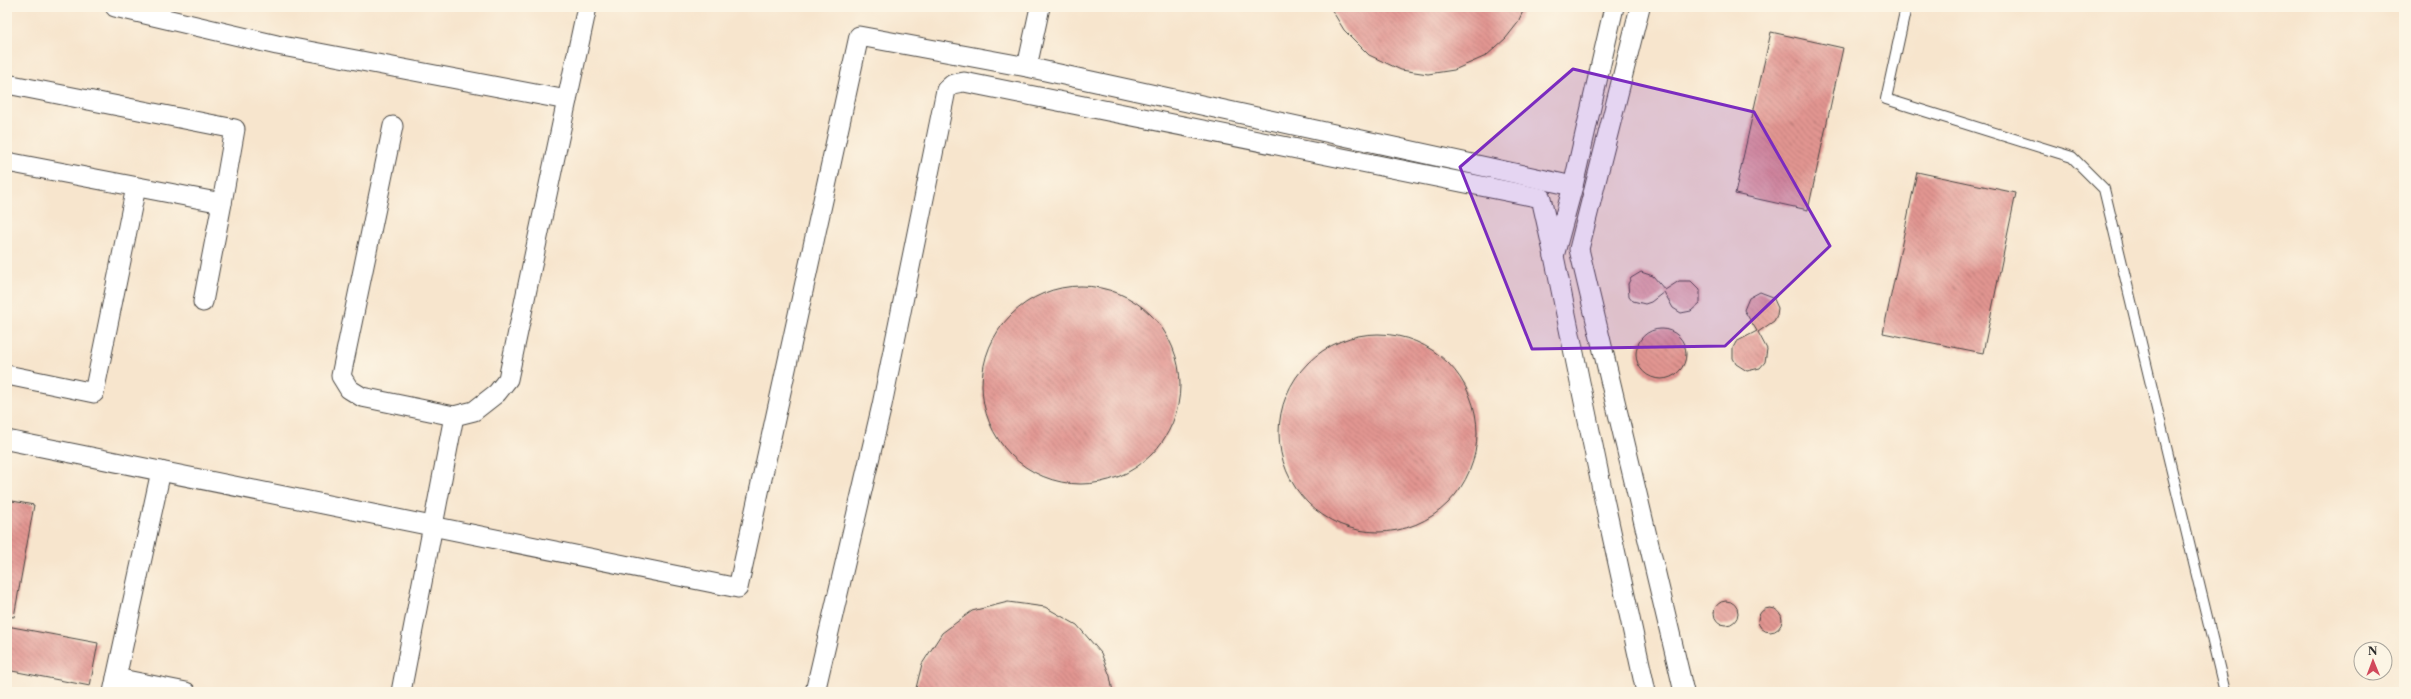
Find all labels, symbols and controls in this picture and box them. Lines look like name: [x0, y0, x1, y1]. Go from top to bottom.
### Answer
north arrow: [2353, 641, 2393, 681]
text: N: [2368, 644, 2378, 658]

